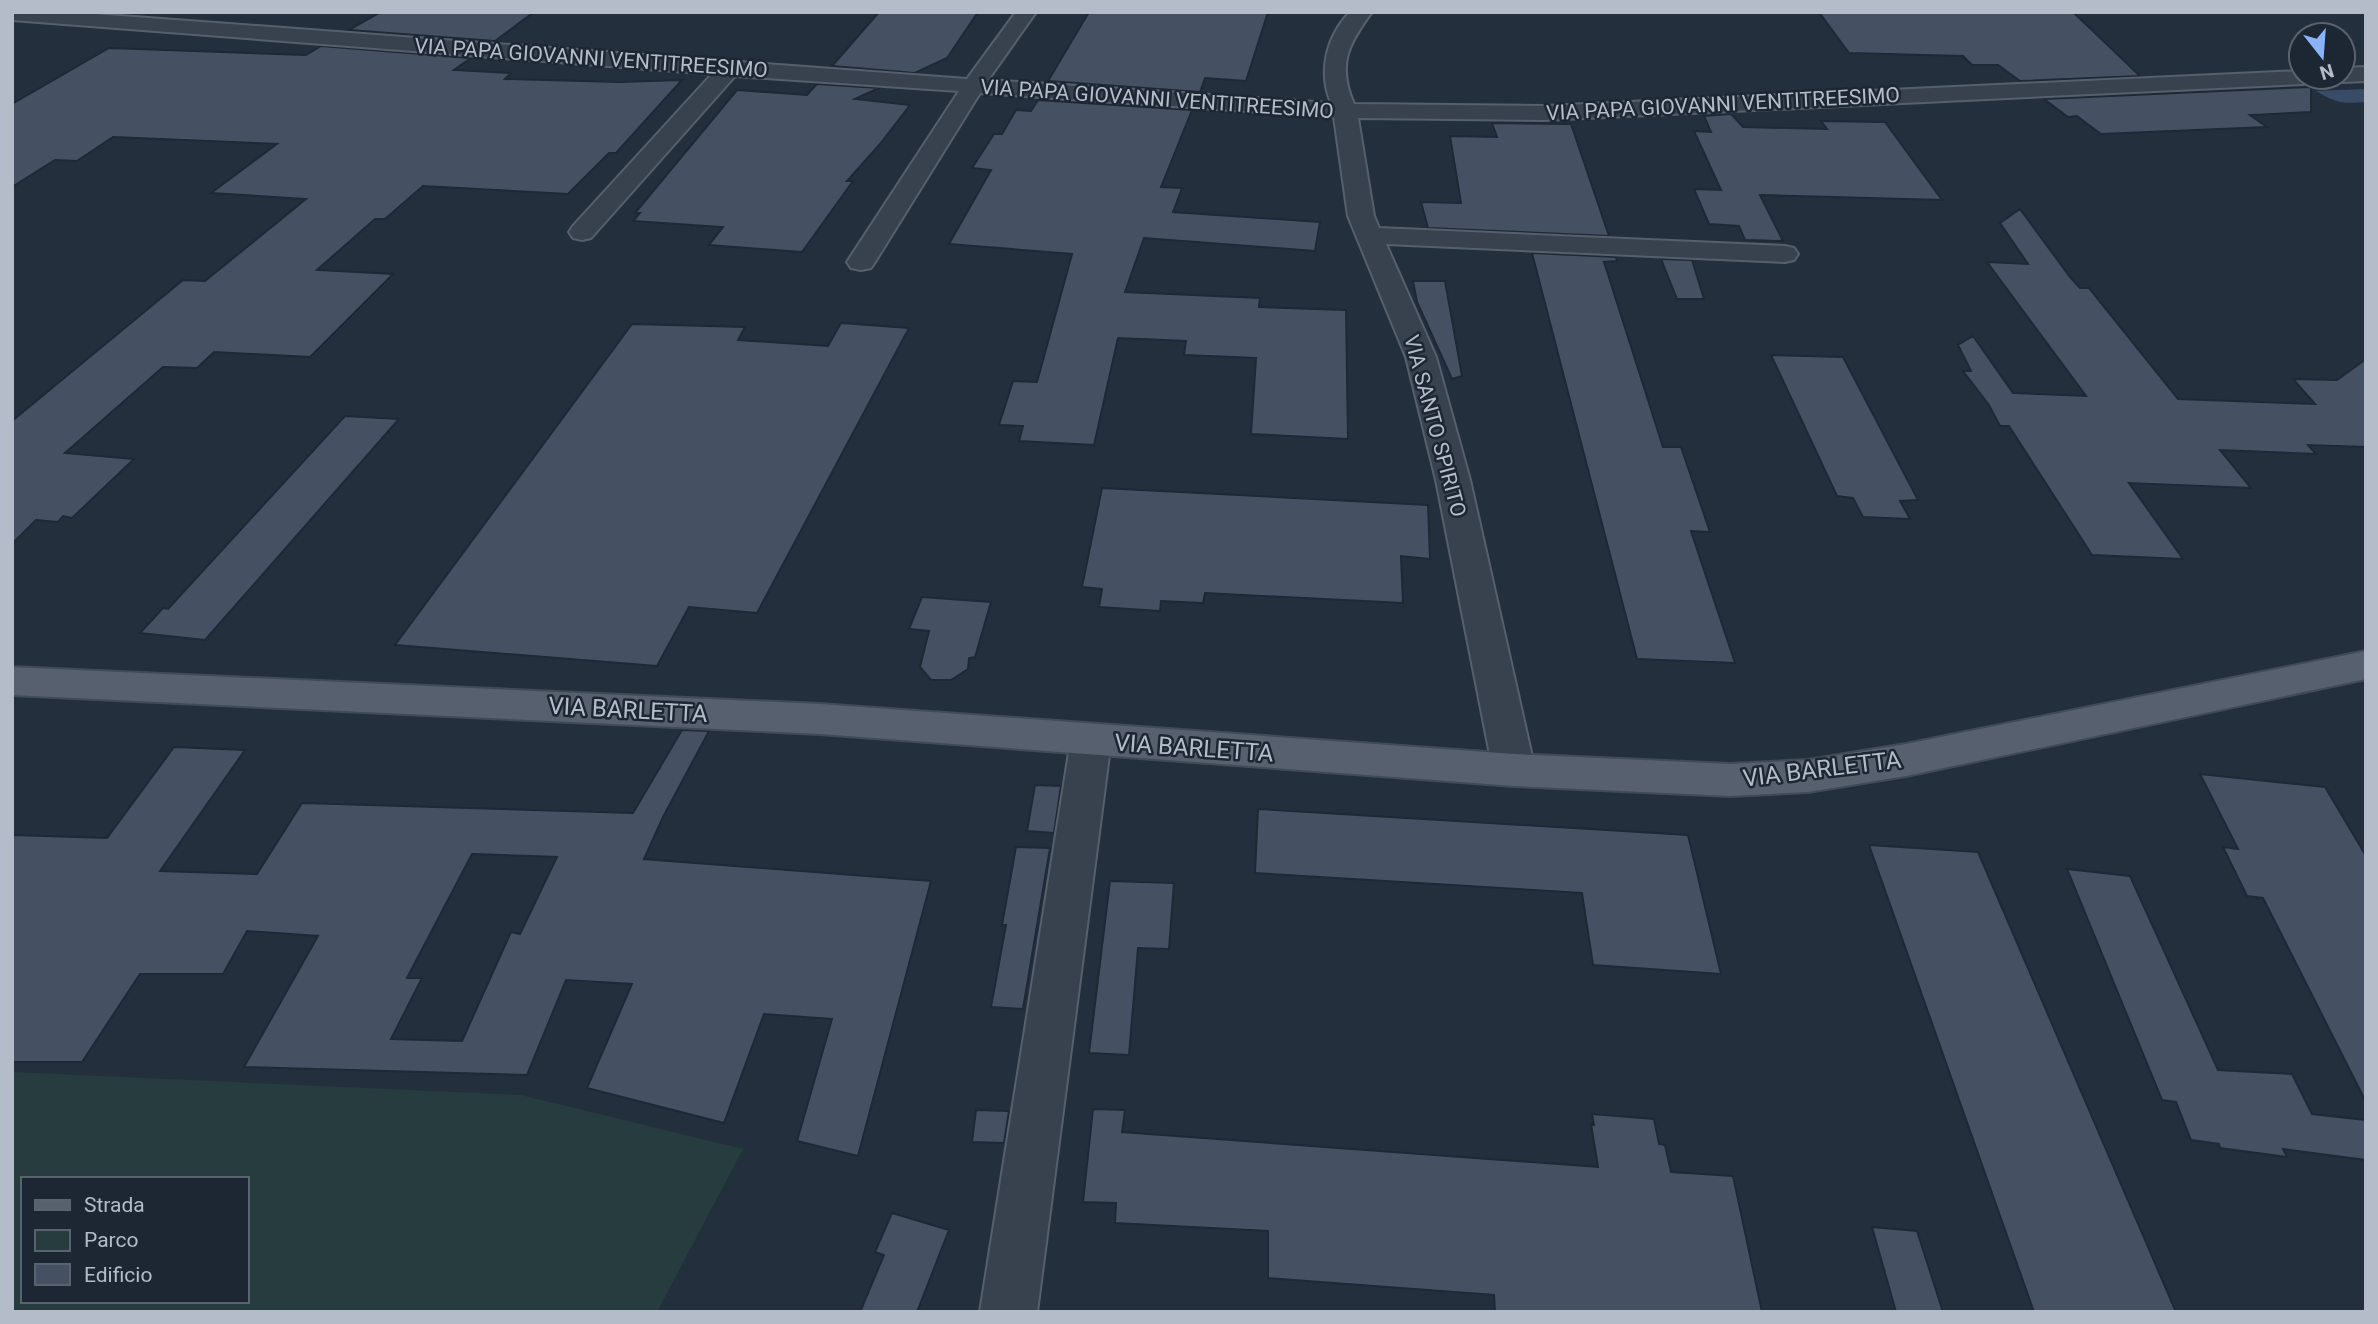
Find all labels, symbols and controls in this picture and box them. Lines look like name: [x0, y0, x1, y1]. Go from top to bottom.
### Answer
north arrow: [2287, 21, 2357, 91]
street label: VIA PAPA GIOVANNI VENTITREESIMO: [414, 34, 768, 82]
text: N: [2317, 59, 2337, 85]
street label: VIA PAPA GIOVANNI VENTITREESIMO: [980, 75, 1334, 123]
street label: VIA PAPA GIOVANNI VENTITREESIMO: [1546, 83, 1900, 125]
street label: VIA SANTO SPIRITO: [1399, 332, 1471, 520]
street label: VIA BARLETTA: [548, 692, 709, 728]
street label: VIA BARLETTA: [1114, 728, 1275, 768]
street label: VIA BARLETTA: [1741, 745, 1903, 793]
legend: [21, 1177, 248, 1303]
text: Strada: [84, 1193, 145, 1217]
text: Parco: [84, 1228, 138, 1252]
text: Edificio: [84, 1263, 152, 1287]

